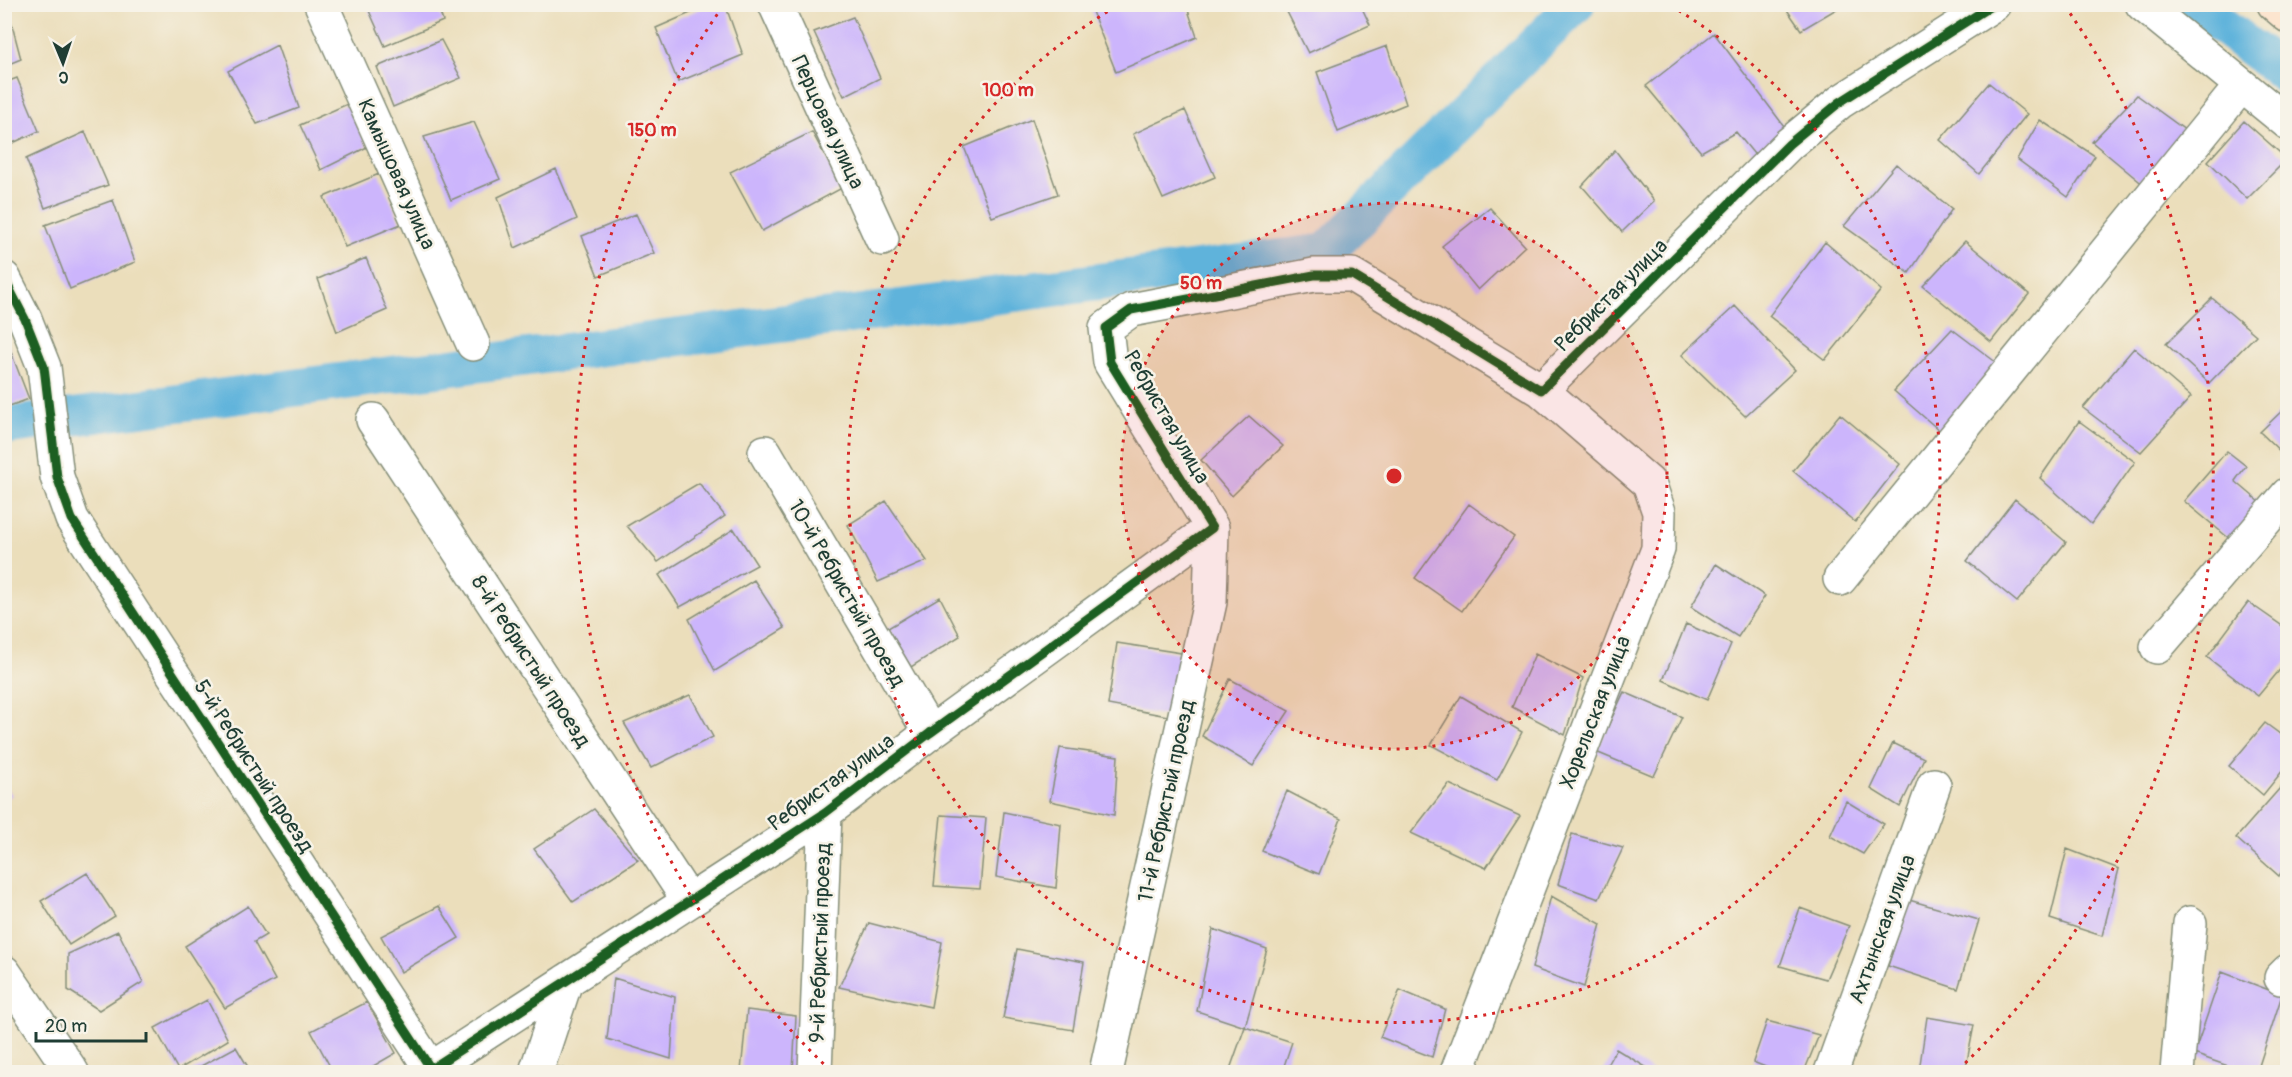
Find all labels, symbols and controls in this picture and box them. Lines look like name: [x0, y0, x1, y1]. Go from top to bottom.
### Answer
north arrow: [33, 33, 93, 93]
street label: Перцовая улица: [785, 51, 870, 193]
text: С: [58, 67, 69, 87]
text: 100 m: [982, 79, 1034, 102]
street label: Камышовая улица: [351, 95, 442, 254]
text: 150 m: [628, 119, 677, 142]
street label: Ребристая улица: [1549, 233, 1674, 358]
text: 50 m: [1180, 272, 1222, 295]
street label: Ребристая улица: [1118, 346, 1216, 489]
centre of rings: [1384, 466, 1404, 486]
street label: 10-й Ребристый проезд: [782, 495, 911, 692]
street label: 8-й Ребристый проезд: [465, 570, 597, 753]
street label: Хорельская улица: [1554, 632, 1637, 792]
street label: 5-й Ребристый проезд: [188, 675, 320, 858]
street label: 11-й Ребристый проезд: [1132, 697, 1201, 905]
street label: Ребристая улица: [763, 728, 900, 837]
street label: 9-й Ребристый проезд: [804, 842, 838, 1044]
street label: Ахтынская улица: [1843, 851, 1922, 1007]
scale bar: [36, 1005, 146, 1043]
text: 20 m: [45, 1015, 87, 1038]

